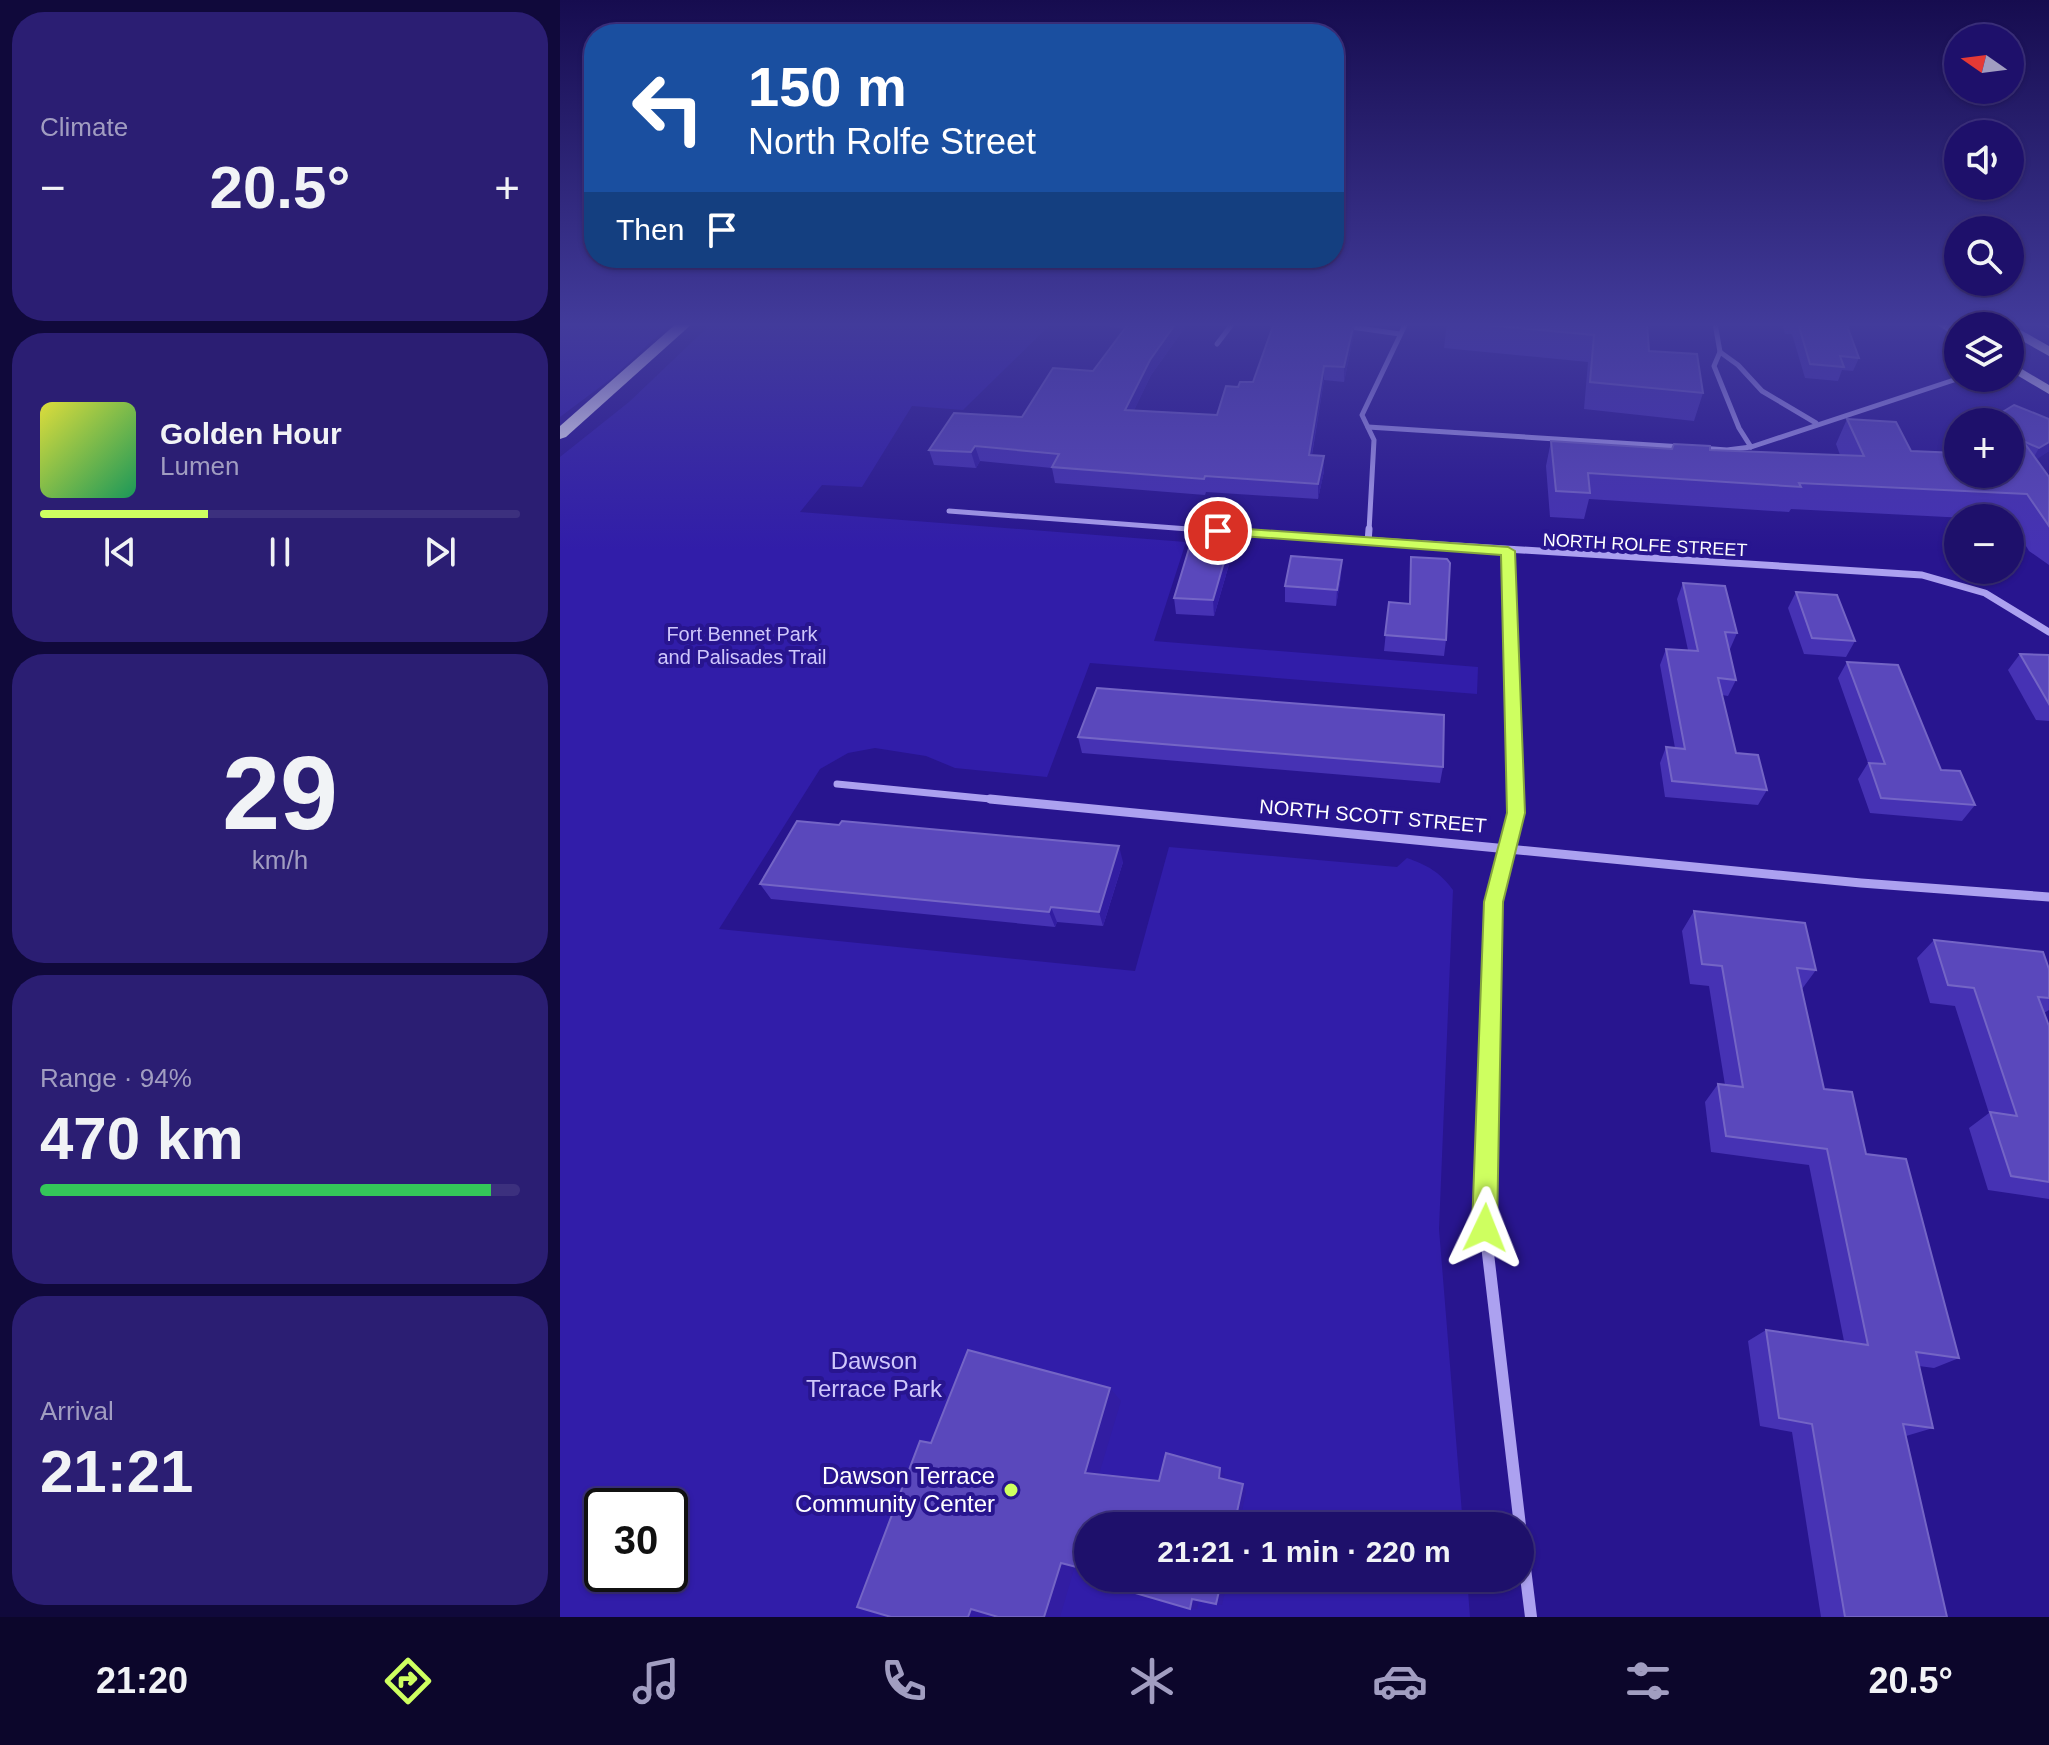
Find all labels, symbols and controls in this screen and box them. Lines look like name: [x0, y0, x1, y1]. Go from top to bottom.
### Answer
north arrow: [1944, 24, 2024, 104]
map controls: [1944, 24, 2024, 584]
text: 150 m: [748, 55, 907, 118]
icon: left: [616, 56, 720, 160]
text: Climate: [40, 112, 128, 142]
button: sound: [1944, 120, 2024, 200]
text: North Rolfe Street: [748, 121, 1036, 162]
text: 20.5°: [210, 154, 350, 221]
text: −: [40, 163, 66, 212]
text: +: [494, 163, 520, 212]
icon: arrive: [700, 208, 744, 252]
text: Then: [616, 213, 684, 246]
button: search: [1944, 216, 2024, 296]
button: layers: [1944, 312, 2024, 392]
button: +: [1944, 408, 2024, 488]
text: Golden Hour: [160, 417, 342, 450]
text: Lumen: [160, 451, 240, 481]
pin: [1184, 497, 1252, 565]
button: −: [1944, 504, 2024, 584]
icon: arrive: [1196, 509, 1240, 553]
icon: previous: [98, 530, 142, 574]
icon: pause: [258, 530, 302, 574]
icon: next: [418, 530, 462, 574]
street label: NORTH ROLFE STREET: [1542, 530, 1748, 560]
park label: Fort Bennet Park and Palisades Trail: [658, 623, 826, 668]
text: 29: [222, 735, 338, 851]
street label: NORTH SCOTT STREET: [1258, 795, 1488, 837]
text: km/h: [252, 845, 308, 875]
text: Range · 94%: [40, 1063, 192, 1093]
text: 470 km: [40, 1105, 244, 1172]
position arrow: [1443, 1186, 1527, 1270]
park label: Dawson Terrace Park: [806, 1347, 943, 1402]
text: Arrival: [40, 1396, 114, 1426]
text: 21:21: [40, 1438, 193, 1505]
place label: Dawson Terrace Community Center: [795, 1462, 995, 1517]
marker: Dawson Terrace Community Center: [1002, 1481, 1020, 1499]
speed limit sign: 30: [584, 1488, 688, 1592]
text: 21:21 · 1 min · 220 m: [1157, 1535, 1451, 1568]
icon: directions: [380, 1653, 436, 1709]
icon: music: [628, 1653, 684, 1709]
icon: phone: [876, 1653, 932, 1709]
icon: climate: [1124, 1653, 1180, 1709]
icon: car: [1372, 1653, 1428, 1709]
icon: filters: [1620, 1653, 1676, 1709]
text: 21:20: [96, 1660, 188, 1701]
text: 20.5°: [1868, 1660, 1953, 1701]

